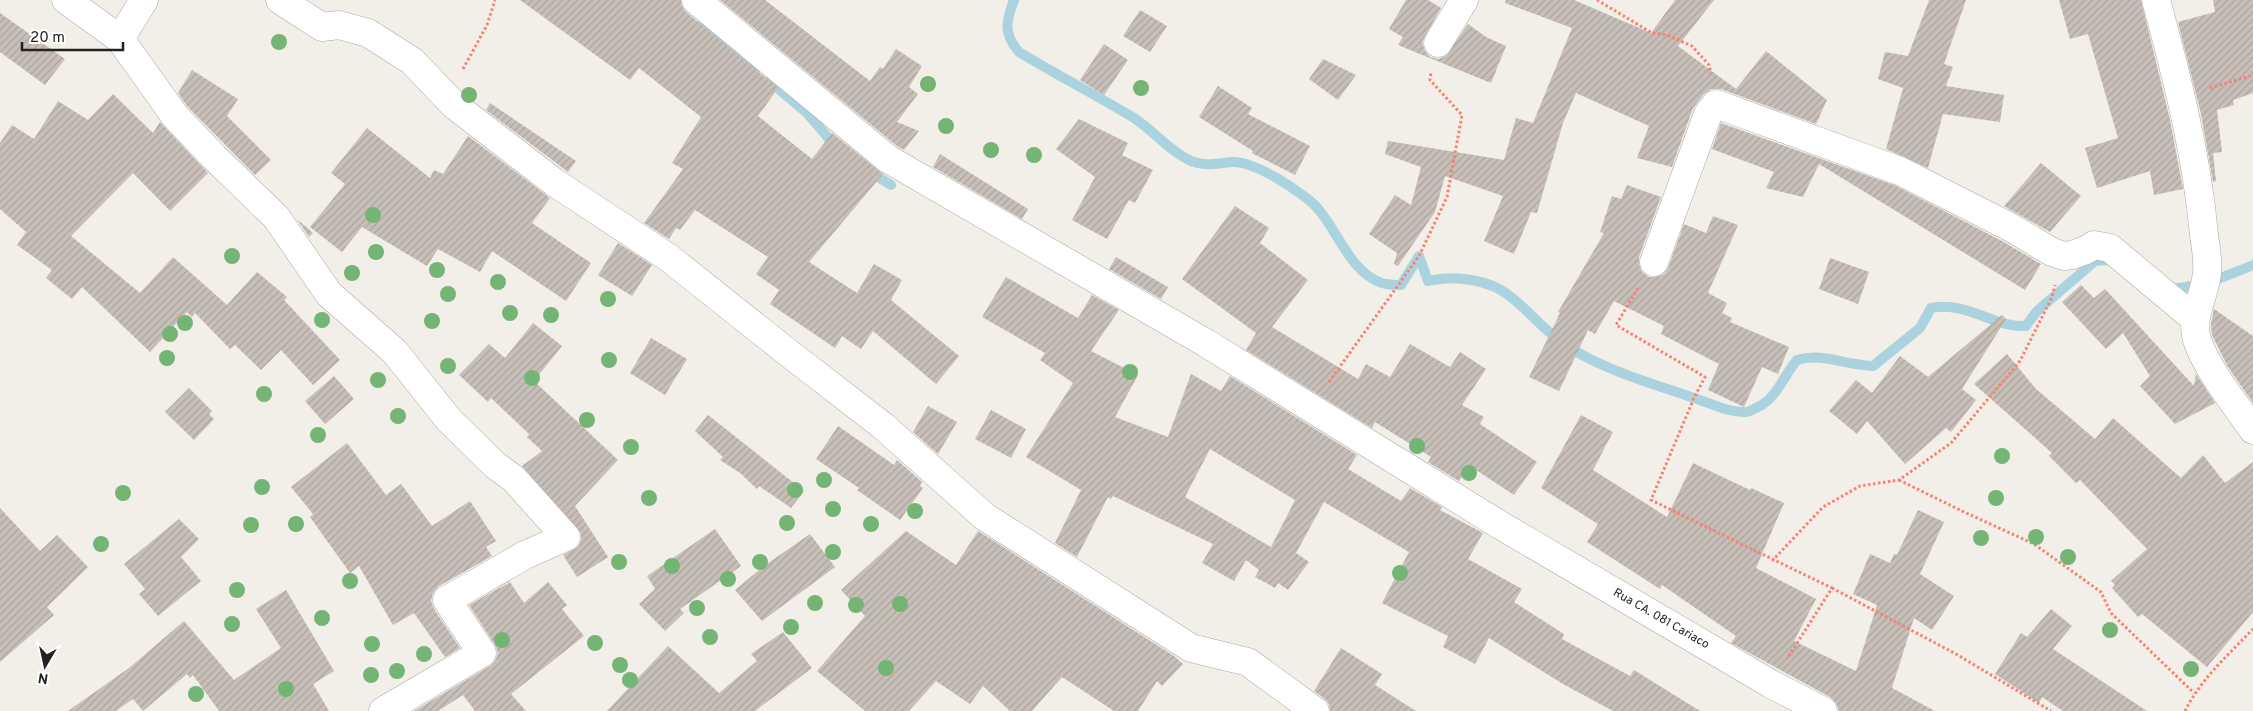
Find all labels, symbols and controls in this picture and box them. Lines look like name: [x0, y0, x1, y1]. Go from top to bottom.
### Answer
scale bar: [22, 20, 124, 52]
text: 20 m: [30, 29, 65, 48]
street label: Rua CA. 081 Cariaco: [1610, 585, 1712, 653]
north arrow: [20, 641, 70, 691]
text: N: [37, 668, 50, 687]

